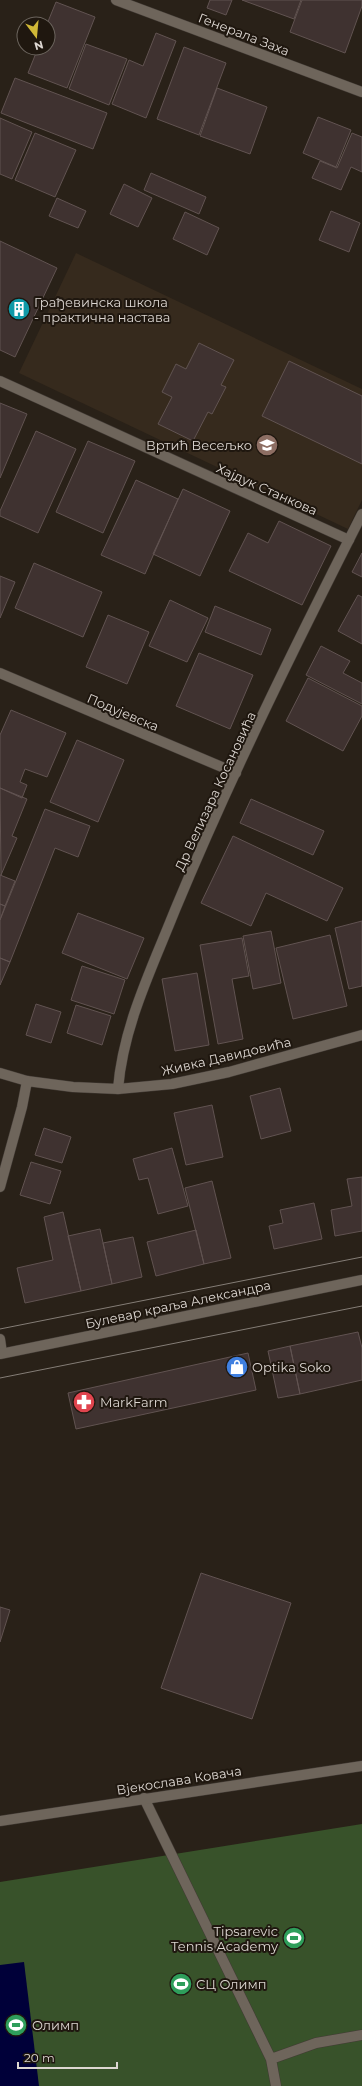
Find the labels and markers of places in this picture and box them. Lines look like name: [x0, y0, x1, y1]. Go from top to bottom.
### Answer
place label: Грађевинска школа - практична настава: [34, 294, 170, 325]
building icon: Грађевинска школа - практична настава: [6, 296, 32, 322]
school or university icon: Вртић Весељко: [254, 432, 280, 458]
place label: Вртић Весељко: [146, 437, 252, 453]
shop icon: Optika Soko: [224, 1354, 250, 1380]
place label: Optika Soko: [252, 1359, 331, 1375]
pharmacy icon: MarkFarm: [71, 1389, 97, 1415]
place label: MarkFarm: [100, 1394, 168, 1410]
place label: Tipsarevic Tennis Academy: [171, 1923, 279, 1954]
sports icon: Tipsarevic Tennis Academy: [281, 1925, 307, 1951]
sports icon: СЦ Олимп: [168, 1971, 194, 1997]
place label: СЦ Олимп: [196, 1976, 267, 1992]
sports icon: Олимп: [3, 2012, 29, 2038]
place label: Олимп: [32, 2017, 79, 2033]

